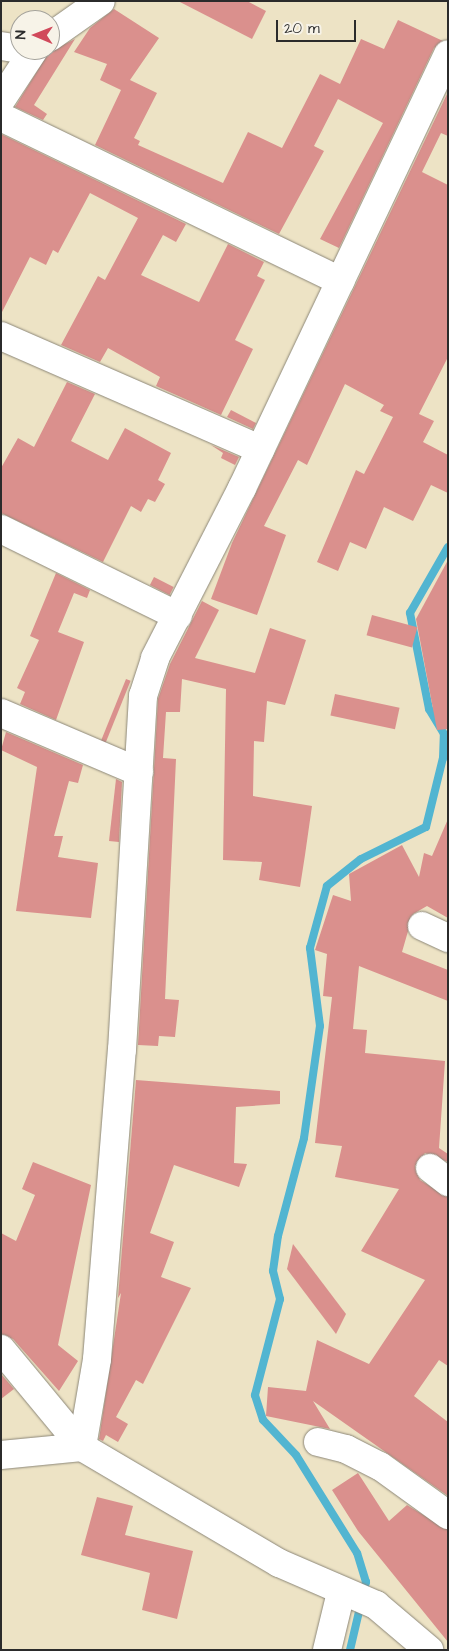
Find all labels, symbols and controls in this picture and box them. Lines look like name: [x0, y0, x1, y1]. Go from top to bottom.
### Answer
north arrow: [10, 10, 60, 60]
scale bar: [279, 10, 359, 42]
text: 20 m: [284, 18, 320, 39]
text: N: [11, 30, 31, 39]

